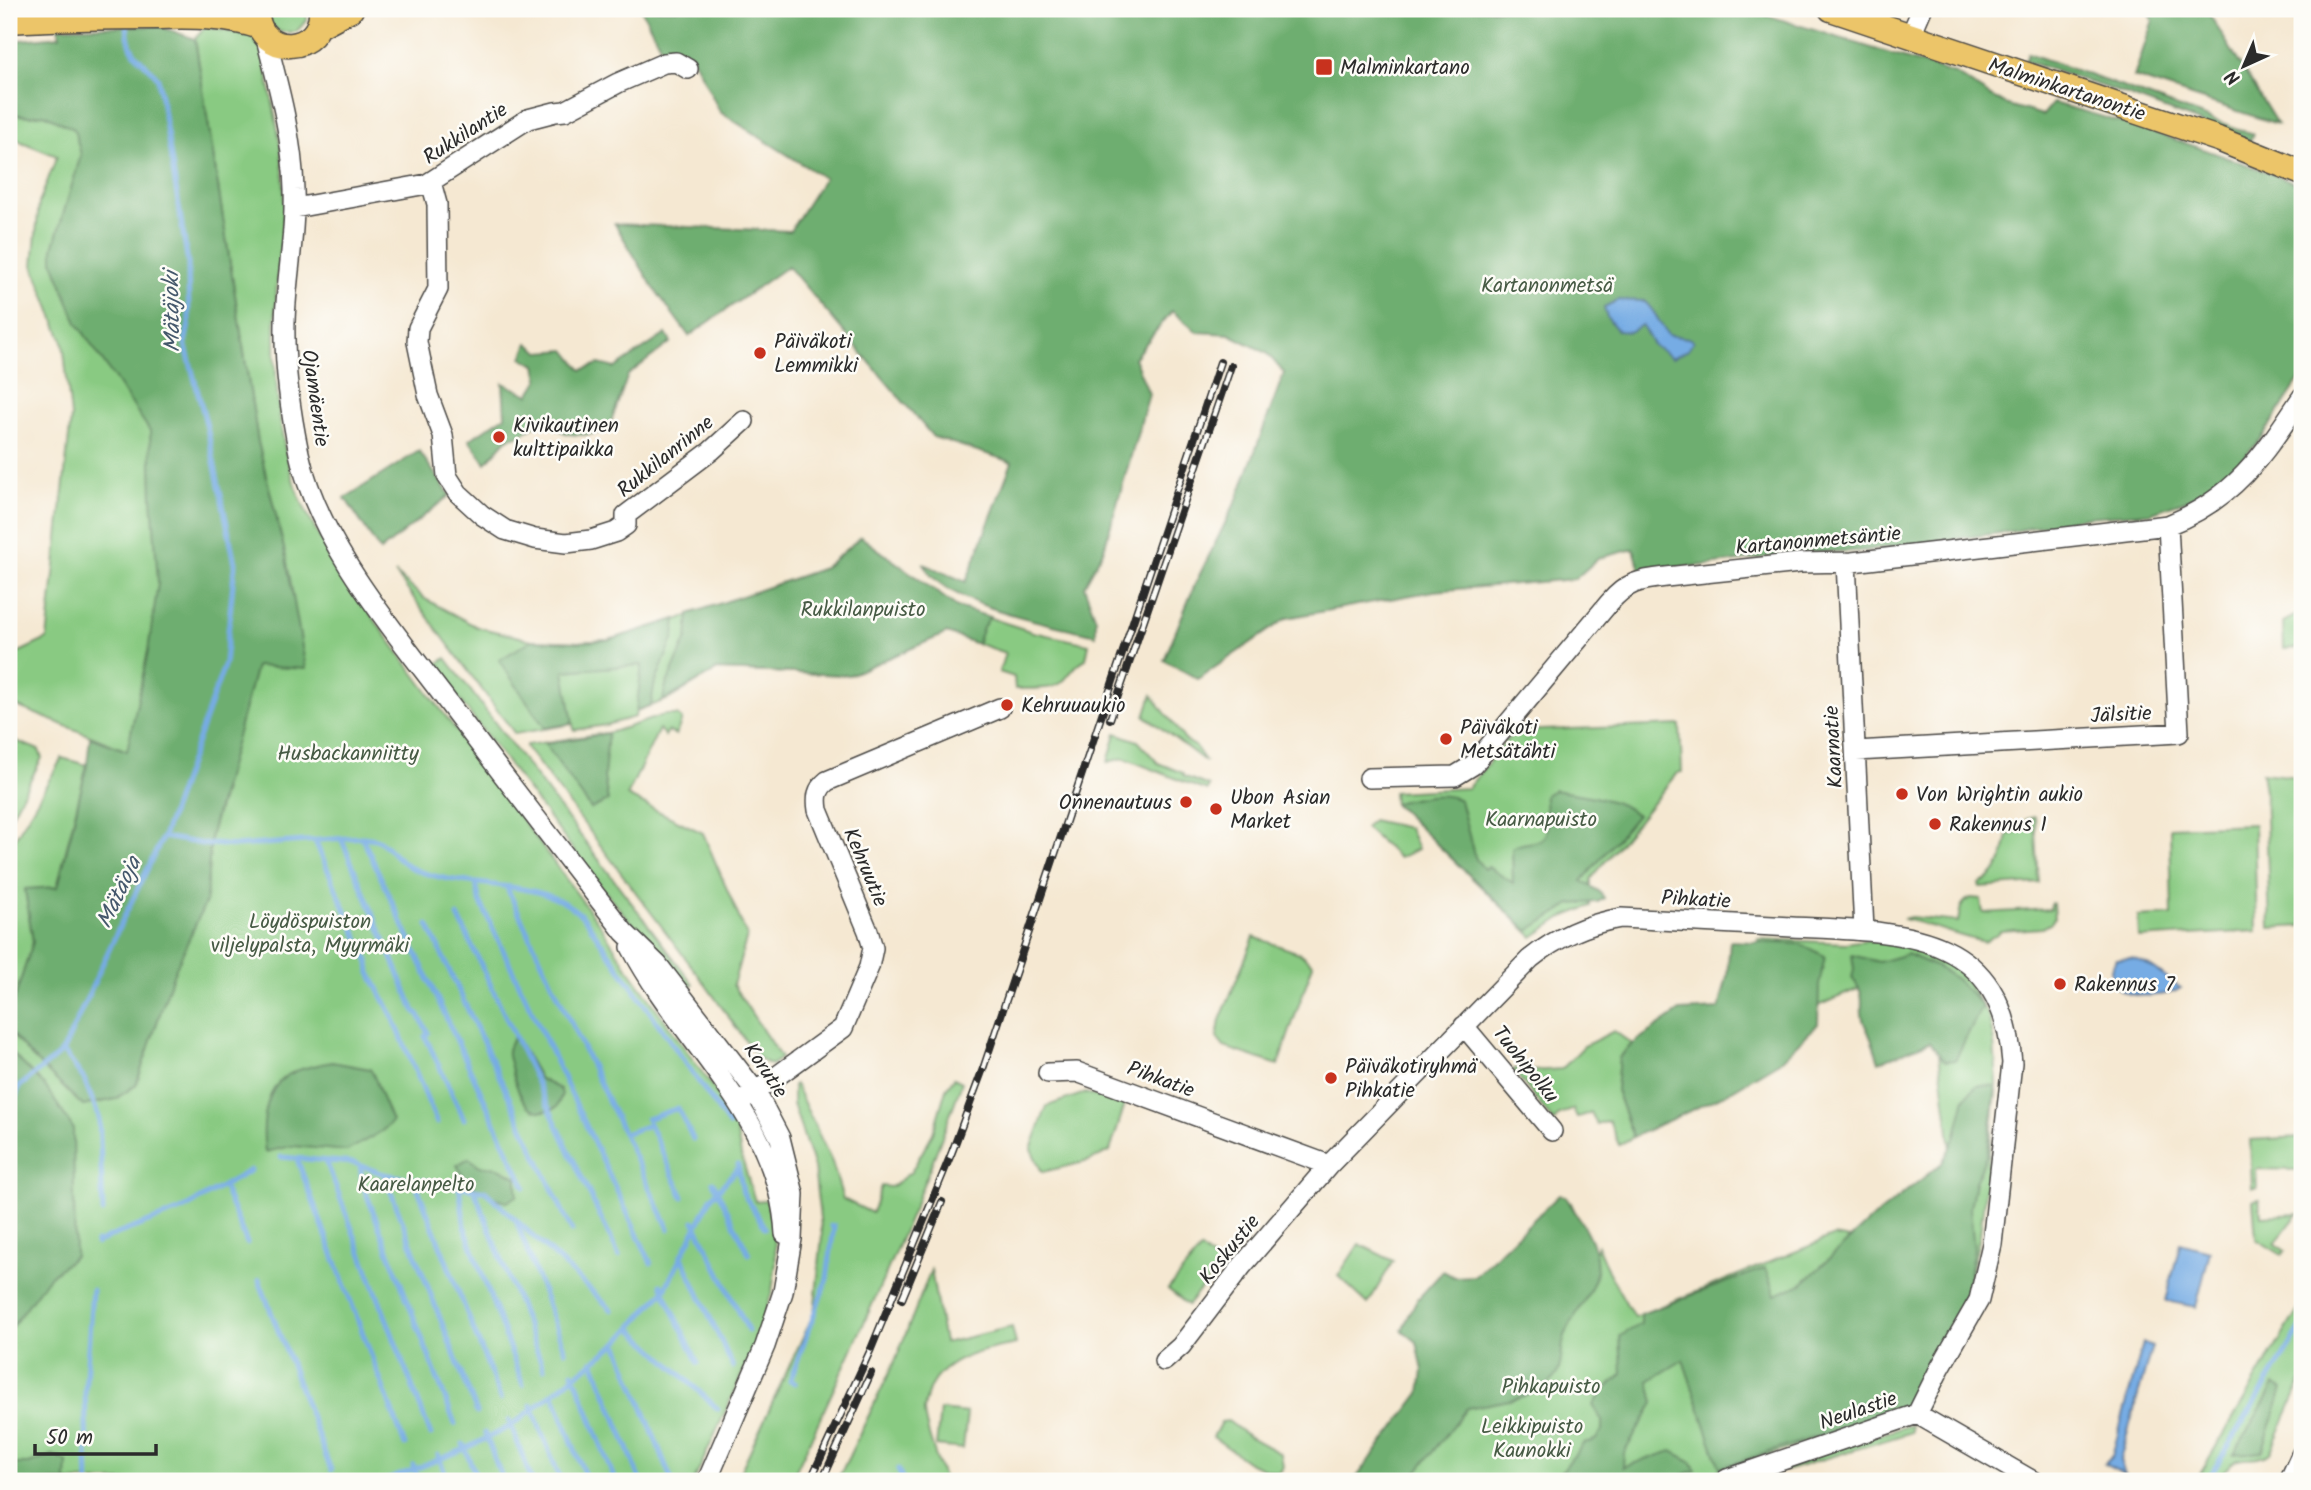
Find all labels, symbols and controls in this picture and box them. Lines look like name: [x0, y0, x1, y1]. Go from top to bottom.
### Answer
north arrow: [2210, 32, 2280, 102]
street label: Malminkartanontie: [1984, 49, 2150, 132]
place label: Malminkartano: [1340, 52, 1470, 85]
marker: Malminkartano: [1314, 57, 1334, 77]
text: N: [2219, 62, 2248, 92]
street label: Rukkilantie: [417, 94, 515, 174]
water label: Mätäjoki: [154, 266, 192, 353]
park label: Kartanonmetsä: [1481, 270, 1614, 303]
place label: Päiväkoti Lemmikki: [774, 326, 859, 383]
marker: Päiväkoti Lemmikki: [752, 345, 768, 361]
street label: Ojamäentie: [291, 347, 338, 450]
street label: Rukkilanrinne: [610, 407, 722, 507]
place label: Kivikautinen kulttipaikka: [513, 410, 619, 467]
marker: Kivikautinen kulttipaikka: [491, 429, 507, 445]
street label: Kartanonmetsäntie: [1734, 518, 1903, 565]
park label: Rukkilanpuisto: [801, 594, 925, 627]
place label: Kehruuaukio: [1021, 690, 1126, 723]
marker: Kehruuaukio: [999, 697, 1015, 713]
street label: Jälsitie: [2090, 697, 2153, 734]
street label: Kaarnatie: [1816, 704, 1853, 789]
place label: Päiväkoti Metsätähti: [1460, 712, 1556, 769]
marker: Päiväkoti Metsätähti: [1438, 731, 1454, 747]
park label: Husbackanniitty: [277, 738, 419, 771]
place label: Von Wrightin aukio: [1916, 779, 2083, 812]
place label: Ubon Asian Market: [1230, 782, 1330, 839]
marker: Von Wrightin aukio: [1894, 786, 1910, 802]
place label: Onnenautuus: [1059, 787, 1172, 820]
marker: Onnenautuus: [1178, 794, 1194, 810]
marker: Ubon Asian Market: [1208, 801, 1224, 817]
park label: Kaarnapuisto: [1485, 804, 1597, 837]
place label: Rakennus 1: [1949, 809, 2047, 842]
marker: Rakennus 1: [1927, 816, 1943, 832]
street label: Kehruutie: [833, 823, 896, 913]
water label: Mätäoja: [87, 849, 153, 935]
street label: Pihkatie: [1660, 882, 1732, 919]
park label: Löydöspuiston viljelypalsta, Myyrmäki: [211, 906, 410, 963]
place label: Rakennus 7: [2074, 969, 2176, 1002]
marker: Rakennus 7: [2052, 976, 2068, 992]
street label: Tuohipolku: [1483, 1019, 1567, 1111]
street label: Korutie: [734, 1036, 796, 1106]
place label: Päiväkotiryhmä Pihkatie: [1345, 1051, 1478, 1108]
street label: Pihkatie: [1122, 1053, 1199, 1108]
marker: Päiväkotiryhmä Pihkatie: [1323, 1070, 1339, 1086]
park label: Kaarelanpelto: [358, 1169, 474, 1202]
street label: Koskustie: [1191, 1207, 1269, 1292]
park label: Pihkapuisto: [1501, 1371, 1601, 1404]
street label: Neulastie: [1815, 1383, 1902, 1440]
park label: Leikkipuisto Kaunokki: [1481, 1411, 1583, 1468]
scale bar: [35, 1413, 156, 1457]
text: 50 m: [46, 1422, 93, 1455]

